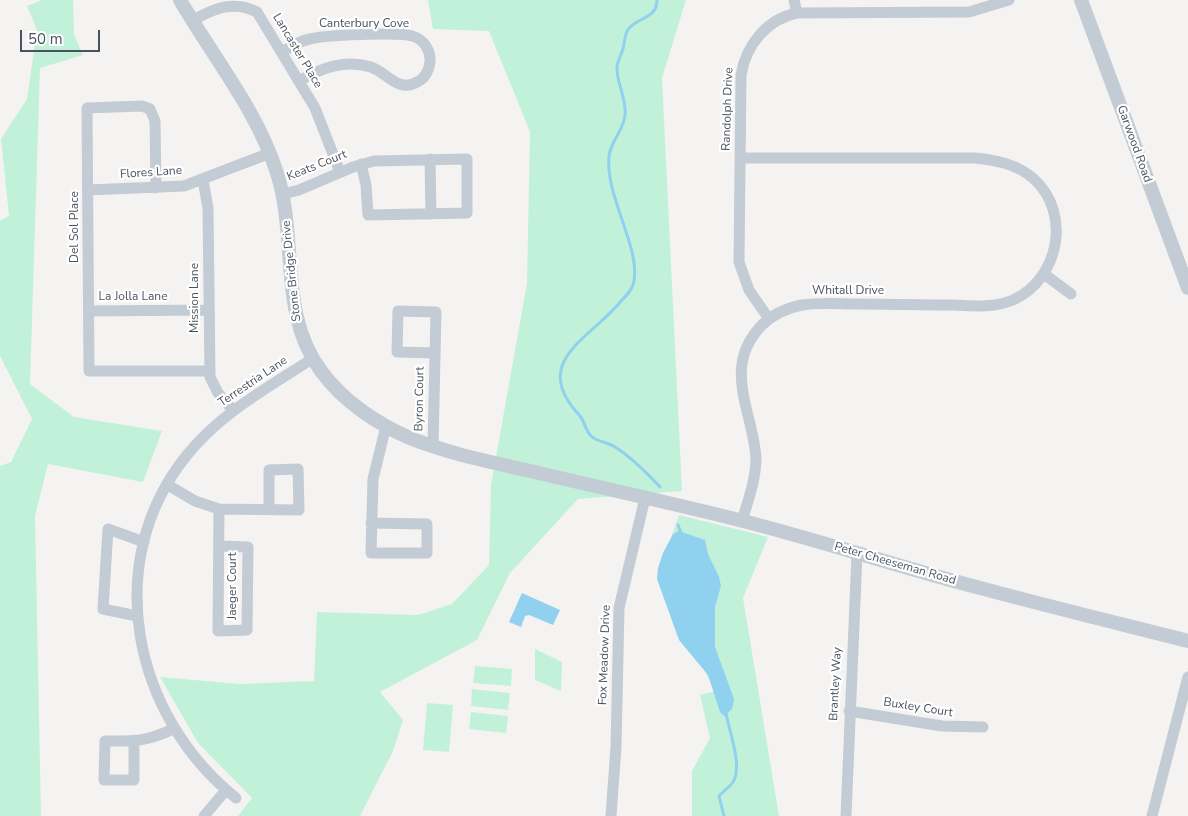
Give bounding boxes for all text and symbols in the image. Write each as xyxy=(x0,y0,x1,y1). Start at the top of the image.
street label: Lancaster Place xyxy=(269,11,325,91)
street label: Canterbury Cove xyxy=(319,17,409,31)
scale bar xyxy=(22,20,102,52)
text: 50 m xyxy=(28,29,63,49)
street label: Randolph Drive xyxy=(719,67,737,151)
street label: Garwood Road xyxy=(1113,103,1155,185)
street label: Keats Court xyxy=(285,148,349,184)
street label: Flores Lane xyxy=(119,164,183,182)
street label: Del Sol Place xyxy=(68,191,82,263)
street label: Stone Bridge Drive xyxy=(280,220,304,322)
street label: Mission Lane xyxy=(188,263,202,333)
street label: Whitall Drive xyxy=(812,284,884,298)
street label: La Jolla Lane xyxy=(98,290,168,304)
street label: Terrestria Lane xyxy=(216,354,290,410)
street label: Byron Court xyxy=(412,366,428,432)
street label: Peter Cheeseman Road xyxy=(833,540,957,588)
street label: Jaeger Court xyxy=(226,552,240,620)
street label: Fox Meadow Drive xyxy=(596,605,614,705)
street label: Brantley Way xyxy=(827,647,845,721)
street label: Buxley Court xyxy=(882,695,954,721)

